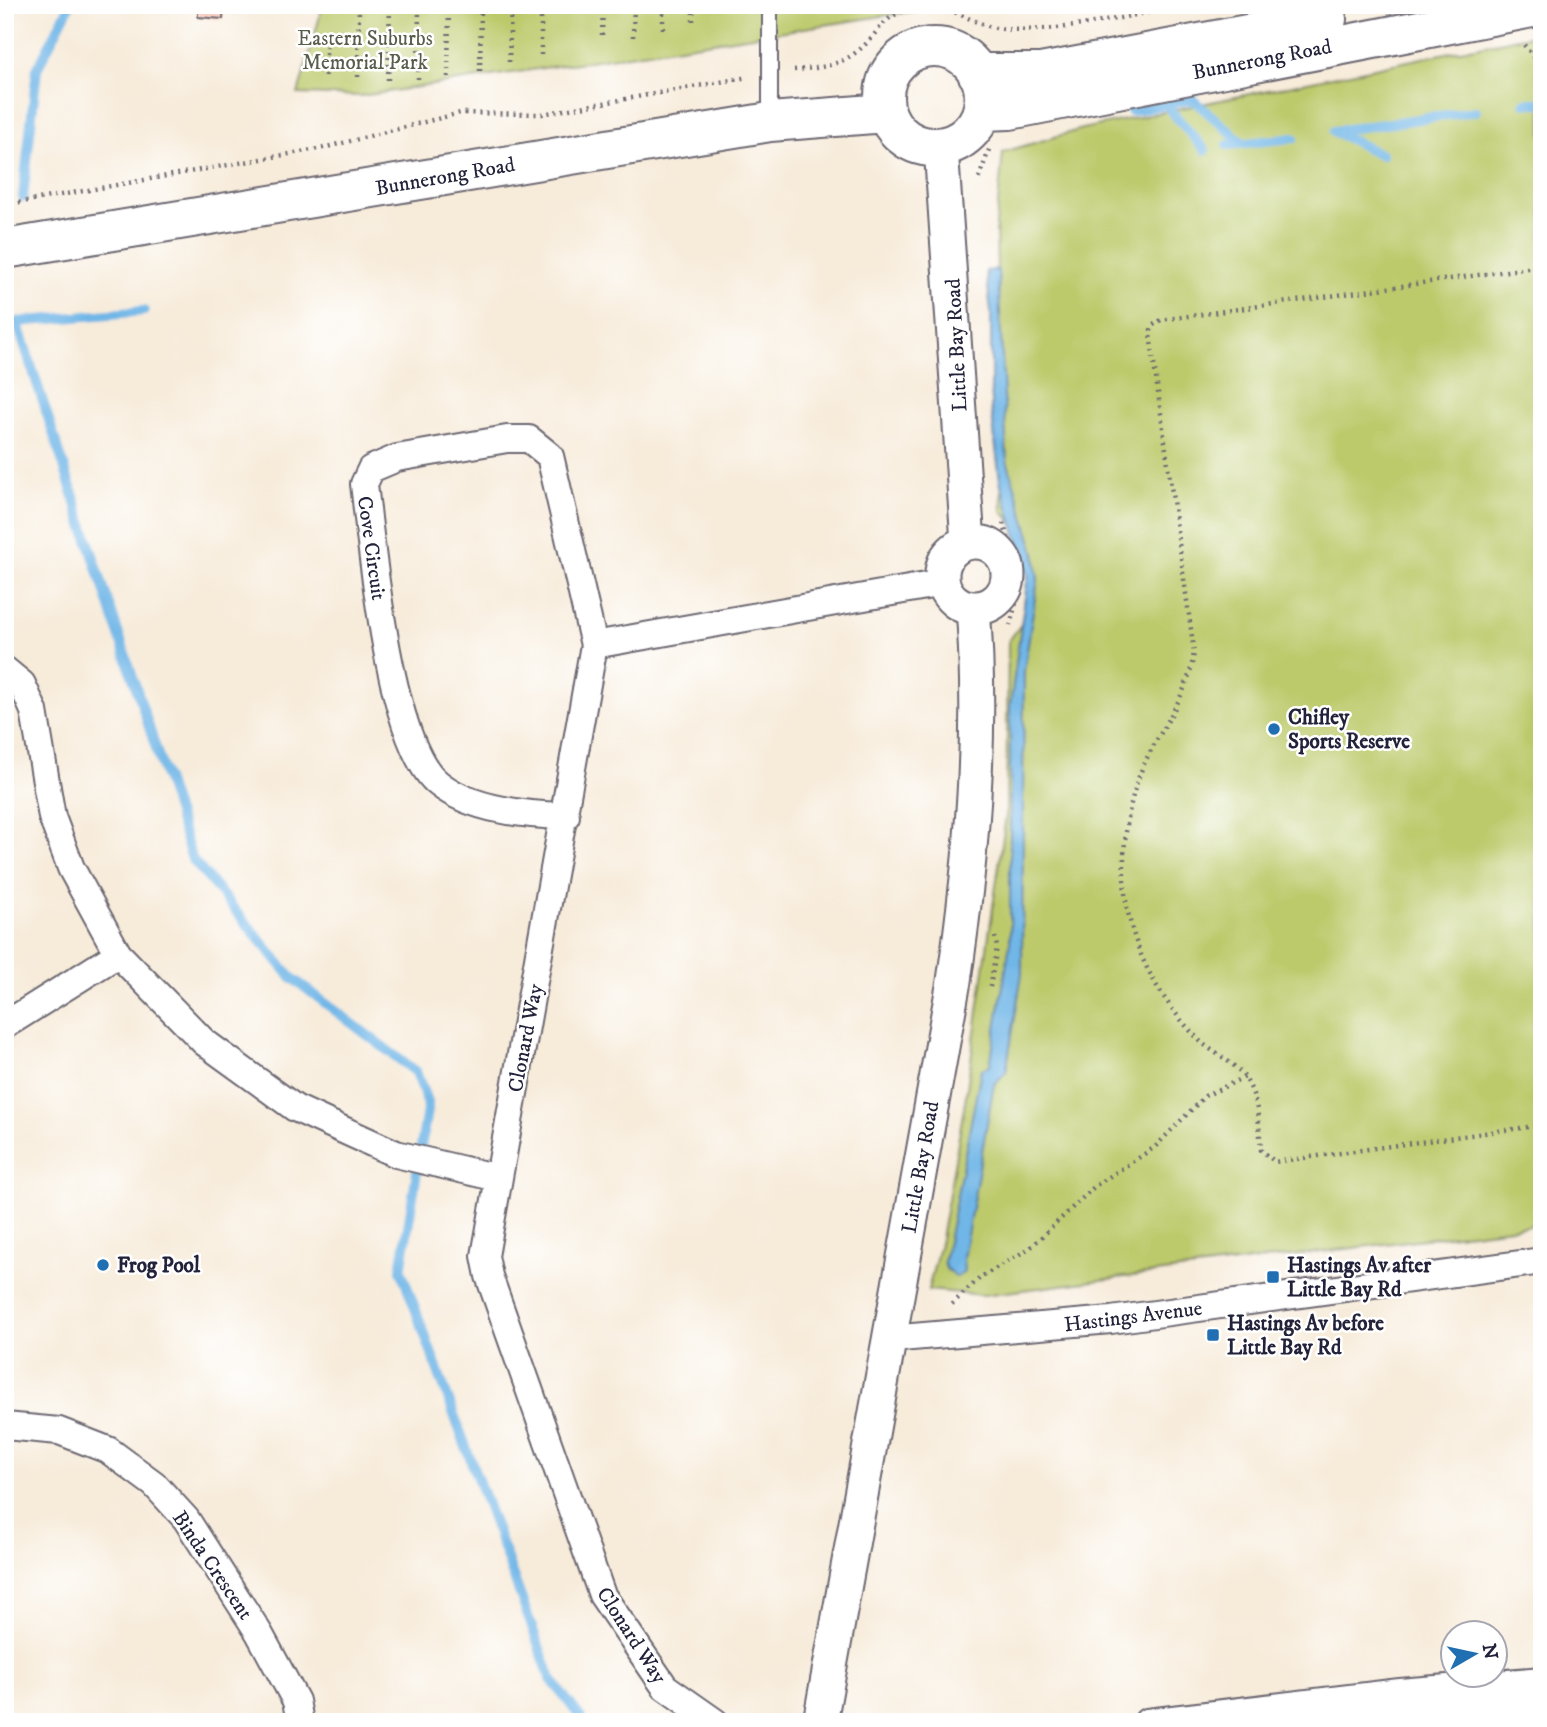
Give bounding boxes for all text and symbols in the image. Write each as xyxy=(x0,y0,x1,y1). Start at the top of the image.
park label: Eastern Suburbs Memorial Park xyxy=(297,26,433,76)
street label: Bunnerong Road xyxy=(1190,34,1334,86)
street label: Bunnerong Road xyxy=(373,152,517,202)
street label: Little Bay Road xyxy=(940,277,973,412)
street label: Cove Circuit xyxy=(351,494,391,602)
place label: Chifley Sports Reserve xyxy=(1288,705,1410,755)
marker: Chifley Sports Reserve xyxy=(1266,721,1282,737)
street label: Clonard Way xyxy=(503,981,549,1095)
street label: Little Bay Road xyxy=(897,1099,945,1235)
place label: Frog Pool xyxy=(117,1253,201,1279)
place label: Hastings Av after Little Bay Rd xyxy=(1287,1253,1432,1303)
marker: Frog Pool xyxy=(95,1257,111,1273)
marker: Hastings Av after Little Bay Rd xyxy=(1265,1269,1281,1285)
street label: Hastings Avenue xyxy=(1063,1296,1204,1338)
place label: Hastings Av before Little Bay Rd xyxy=(1227,1311,1384,1361)
marker: Hastings Av before Little Bay Rd xyxy=(1205,1327,1221,1343)
street label: Binda Crescent xyxy=(166,1506,258,1625)
street label: Clonard Way xyxy=(590,1582,673,1690)
north arrow xyxy=(1438,1618,1508,1688)
text: N xyxy=(1477,1642,1502,1661)

